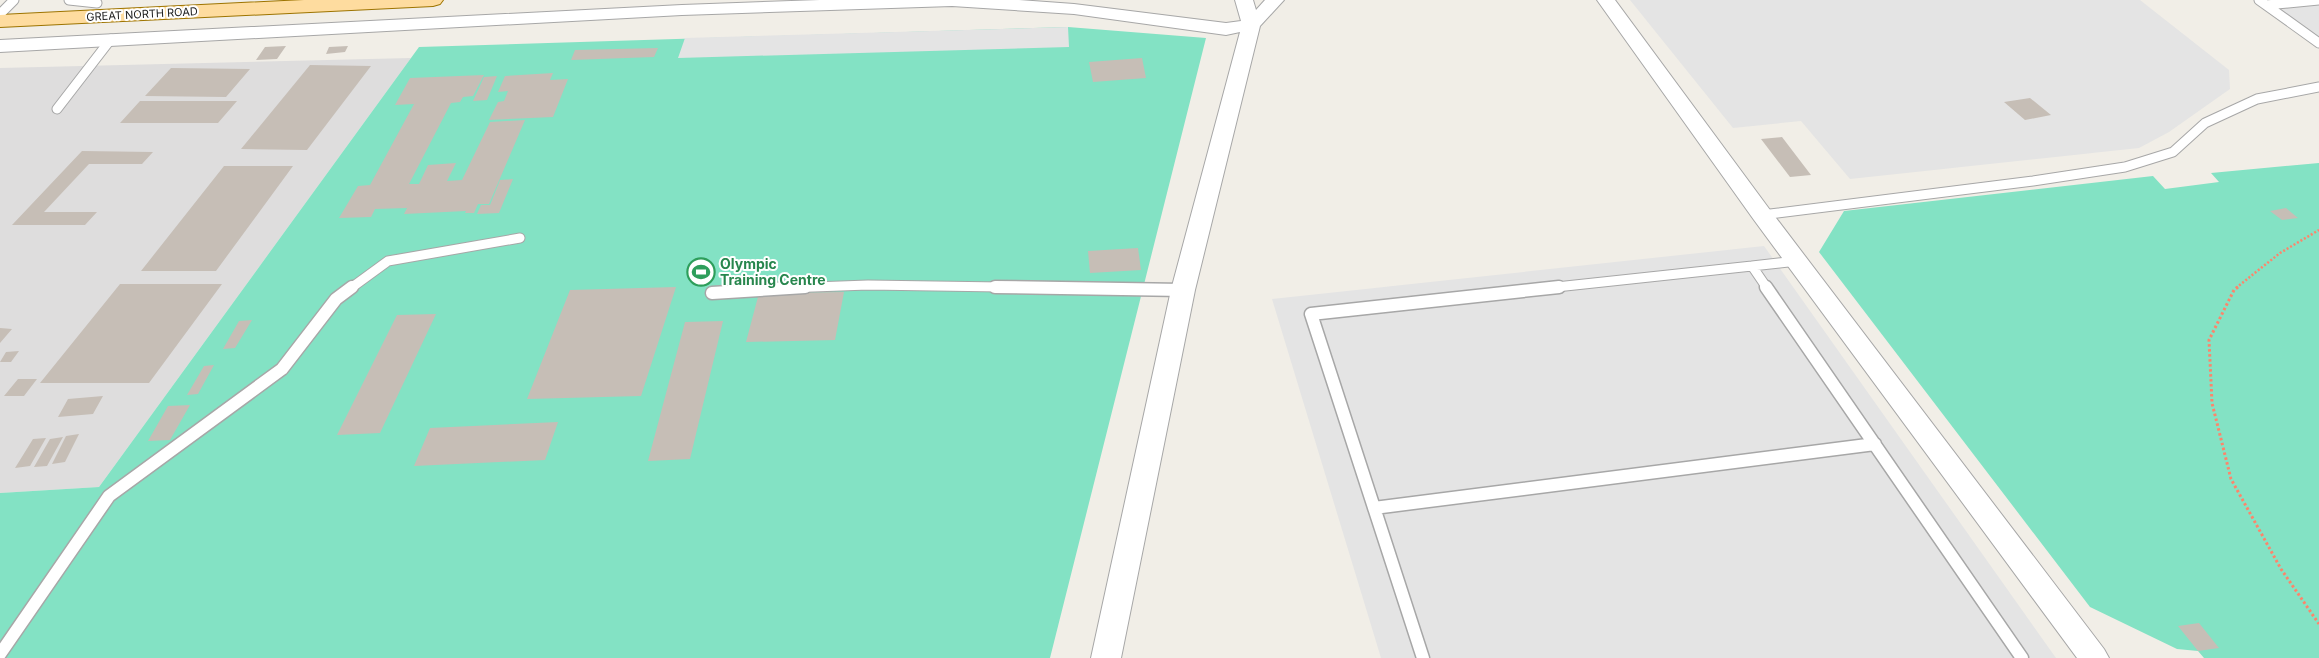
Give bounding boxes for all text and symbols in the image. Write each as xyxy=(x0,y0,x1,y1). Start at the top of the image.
street label: GREAT NORTH ROAD xyxy=(86,4,198,24)
place label: Olympic Training Centre xyxy=(720,255,826,288)
sports icon: Olympic Training Centre xyxy=(686,257,716,287)

